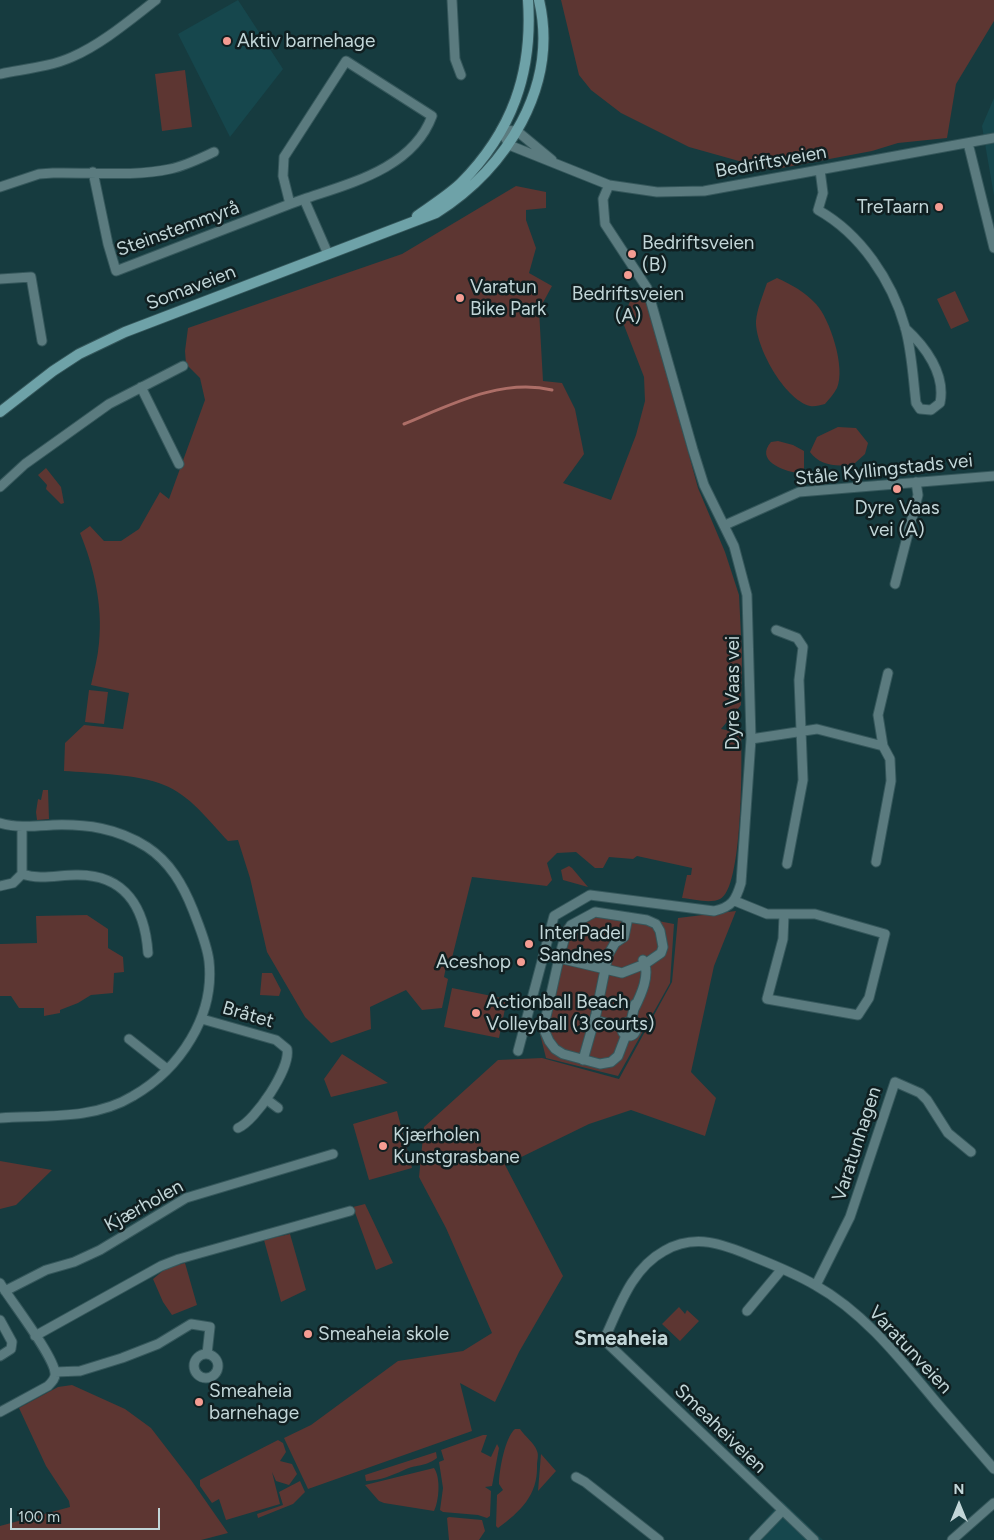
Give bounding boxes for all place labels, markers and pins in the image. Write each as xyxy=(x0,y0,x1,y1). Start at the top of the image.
place label: Aktiv barnehage xyxy=(237,30,375,52)
marker: Aktiv barnehage xyxy=(221,35,233,47)
place label: TreTaarn xyxy=(857,196,929,218)
marker: TreTaarn xyxy=(933,201,945,213)
place label: Bedriftsveien (B) xyxy=(642,232,754,276)
marker: Bedriftsveien (B) xyxy=(626,248,638,260)
marker: Bedriftsveien (A) xyxy=(622,269,634,281)
place label: Varatun Bike Park xyxy=(470,276,546,320)
place label: Bedriftsveien (A) xyxy=(572,283,684,327)
marker: Varatun Bike Park xyxy=(454,292,466,304)
marker: Dyre Vaas vei (A) xyxy=(891,483,903,495)
place label: Dyre Vaas vei (A) xyxy=(854,497,940,541)
place label: InterPadel Sandnes xyxy=(539,922,625,966)
marker: InterPadel Sandnes xyxy=(523,938,535,950)
place label: Aceshop xyxy=(436,951,511,973)
marker: Aceshop xyxy=(515,956,527,968)
place label: Actionball Beach Volleyball (3 courts) xyxy=(486,991,655,1035)
marker: Actionball Beach Volleyball (3 courts) xyxy=(470,1007,482,1019)
place label: Kjærholen Kunstgrasbane xyxy=(393,1124,520,1168)
marker: Kjærholen Kunstgrasbane xyxy=(377,1140,389,1152)
place label: Smeaheia skole xyxy=(318,1323,449,1345)
marker: Smeaheia skole xyxy=(302,1328,314,1340)
place label: Smeaheia barnehage xyxy=(209,1380,299,1424)
marker: Smeaheia barnehage xyxy=(193,1396,205,1408)

